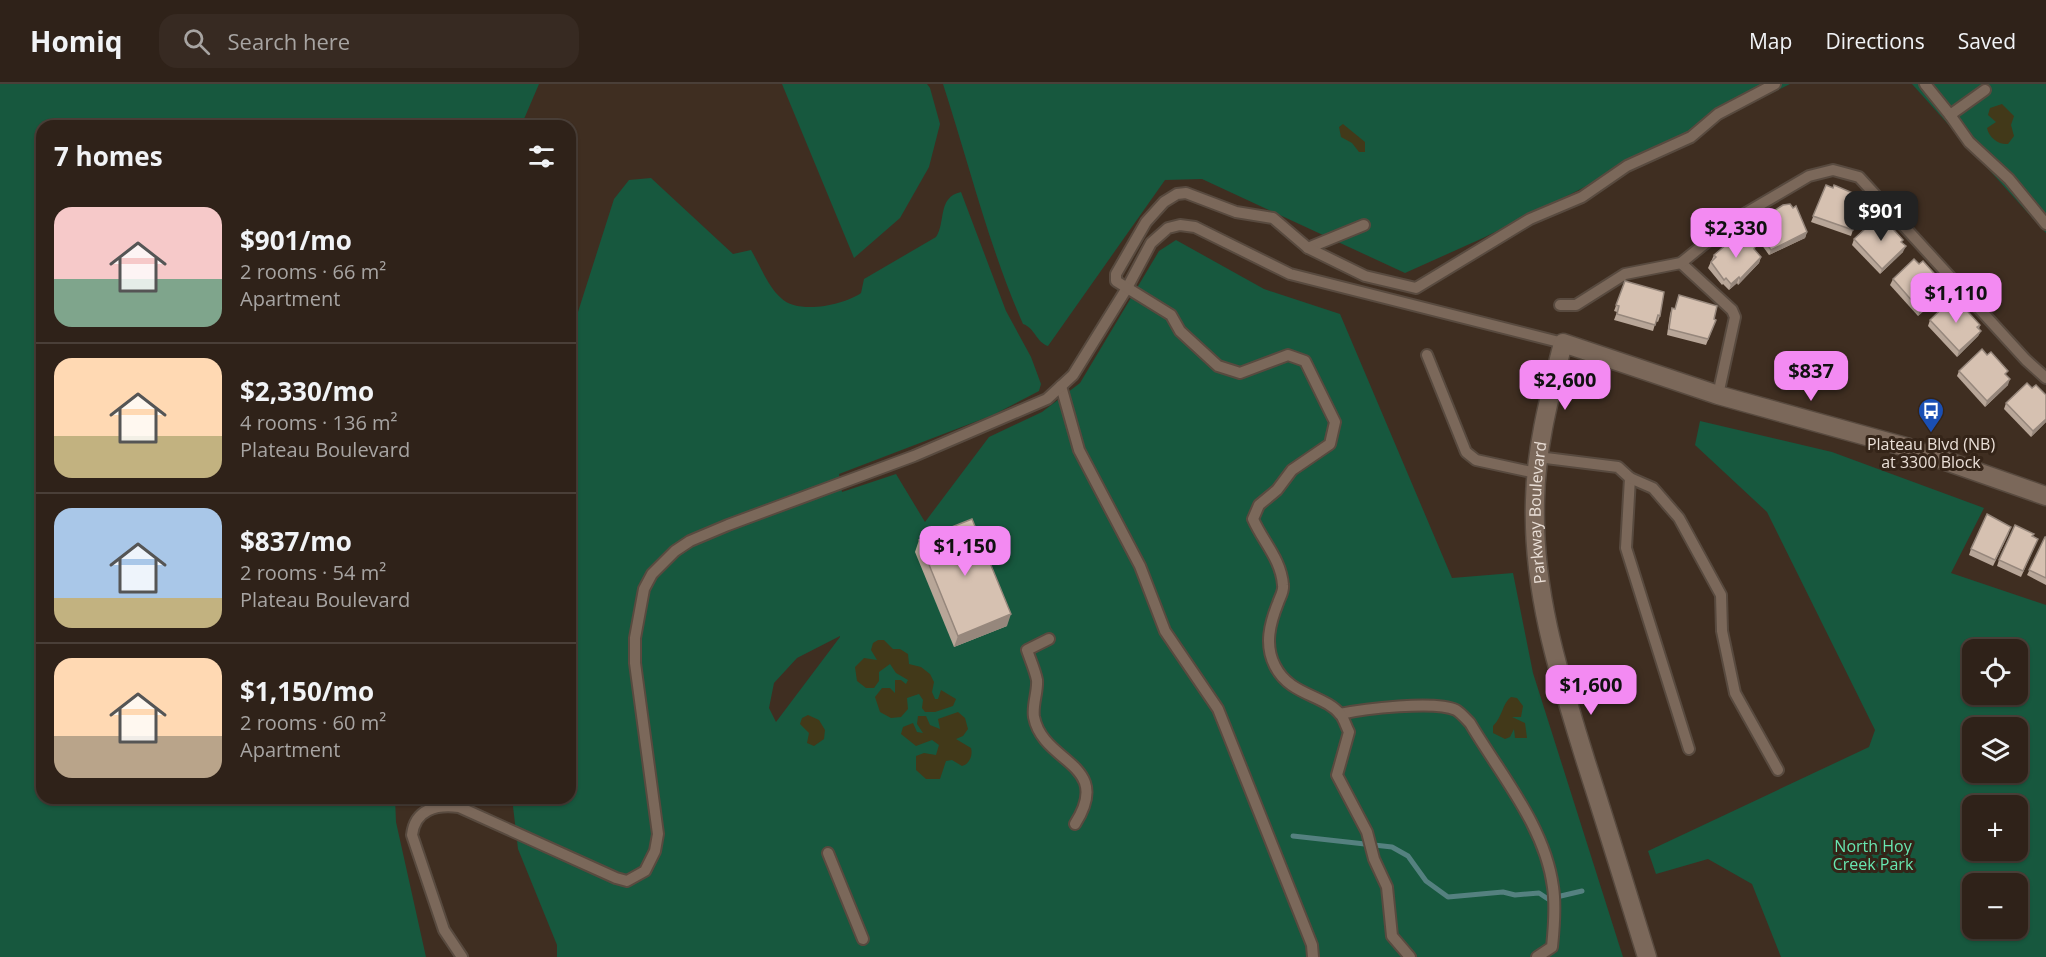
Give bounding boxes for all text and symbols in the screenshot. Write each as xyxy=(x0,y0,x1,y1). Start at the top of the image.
search box xyxy=(159,14,579,68)
text: Homiq xyxy=(30,22,123,60)
icon: search xyxy=(180,25,213,58)
text: Search here xyxy=(228,26,350,56)
text: Map xyxy=(1749,27,1792,55)
text: Directions xyxy=(1825,27,1925,55)
text: Saved xyxy=(1958,27,2016,55)
text: 7 homes xyxy=(54,138,163,174)
icon: filters xyxy=(525,140,558,173)
pin: $901 xyxy=(1845,191,1917,242)
text: $901 xyxy=(1858,197,1904,224)
pin: $2,330 xyxy=(1687,208,1785,259)
text: $2,330 xyxy=(1705,214,1767,241)
text: $901/mo xyxy=(240,222,352,258)
icon: home xyxy=(102,231,174,303)
text: 2 rooms · 66 m² xyxy=(240,258,386,285)
pin: $1,110 xyxy=(1907,273,2005,324)
text: $1,110 xyxy=(1925,279,1987,306)
text: Apartment xyxy=(240,285,340,312)
pin: $837 xyxy=(1775,351,1847,402)
text: $837 xyxy=(1788,357,1834,384)
pin: $2,600 xyxy=(1516,360,1614,411)
text: $2,600 xyxy=(1534,366,1596,393)
text: $2,330/mo xyxy=(240,373,374,409)
icon: home xyxy=(102,382,174,454)
bus stop icon: Plateau Blvd (NB) at 3300 Block xyxy=(1916,396,1946,434)
text: 4 rooms · 136 m² xyxy=(240,409,398,436)
place label: Plateau Blvd (NB) at 3300 Block xyxy=(1867,433,1995,473)
text: Plateau Boulevard xyxy=(240,436,410,463)
street label: Parkway Boulevard xyxy=(1524,440,1552,585)
text: $837/mo xyxy=(240,523,352,559)
pin: $1,150 xyxy=(916,526,1014,577)
icon: home xyxy=(102,532,174,604)
text: $1,150 xyxy=(934,532,996,559)
text: 2 rooms · 54 m² xyxy=(240,559,386,586)
text: Plateau Boulevard xyxy=(240,586,410,613)
map controls xyxy=(1962,639,2028,939)
button: locate xyxy=(1962,639,2028,705)
pin: $1,600 xyxy=(1542,665,1640,716)
text: $1,600 xyxy=(1560,671,1622,698)
text: $1,150/mo xyxy=(240,673,374,709)
icon: home xyxy=(102,682,174,754)
text: 2 rooms · 60 m² xyxy=(240,709,386,736)
button: layers xyxy=(1962,717,2028,783)
text: Apartment xyxy=(240,736,340,763)
button: + xyxy=(1962,795,2028,861)
park label: North Hoy Creek Park xyxy=(1833,835,1914,875)
button: − xyxy=(1962,873,2028,939)

